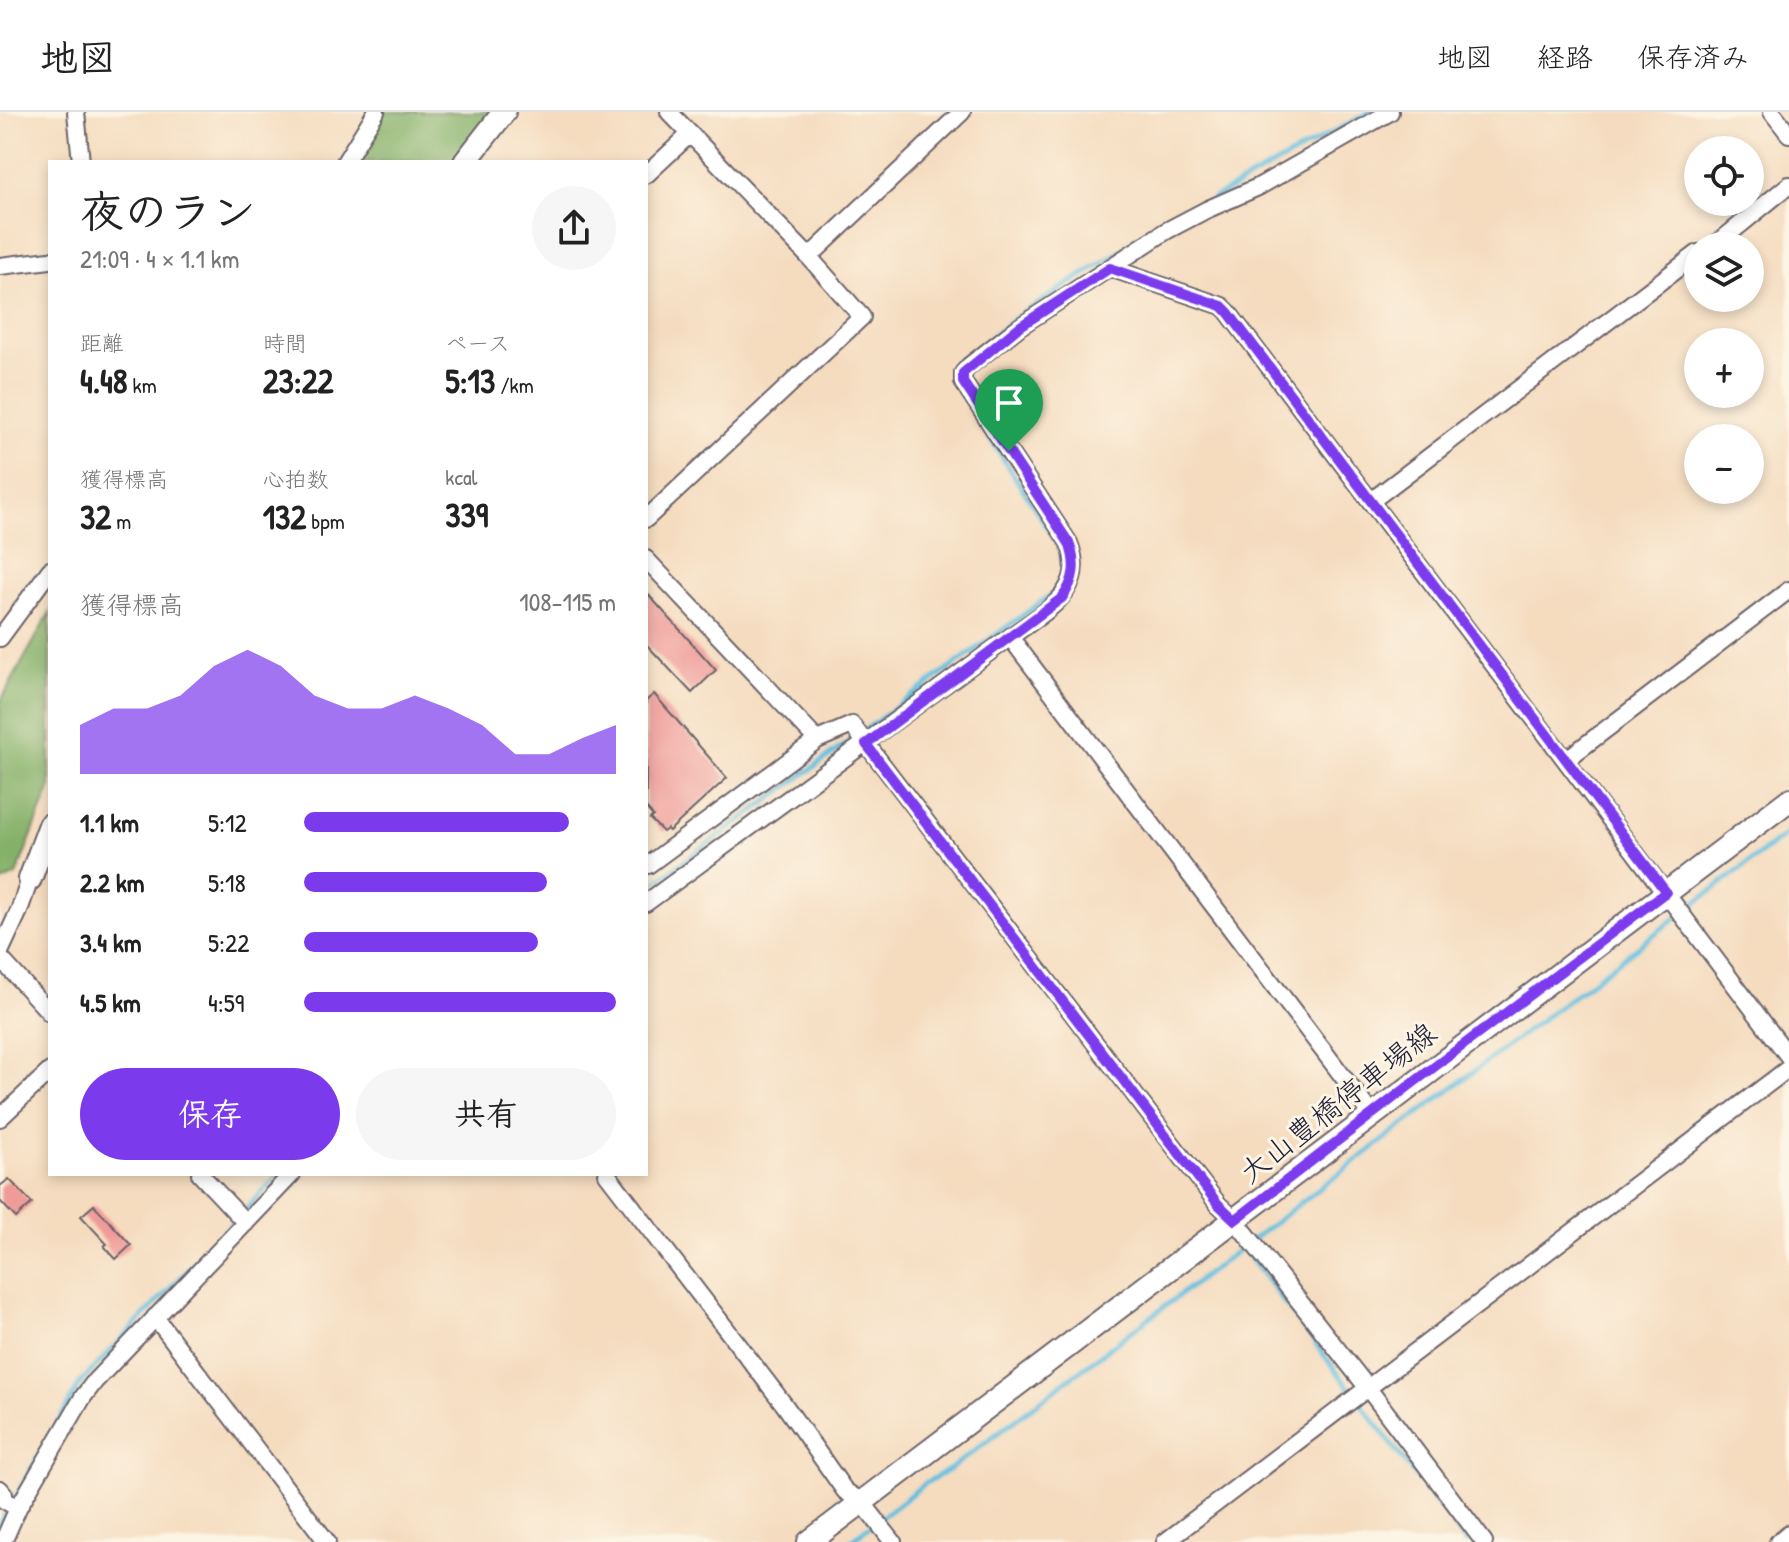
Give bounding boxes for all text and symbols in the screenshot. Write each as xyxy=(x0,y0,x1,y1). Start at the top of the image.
text: 地図 xyxy=(40,31,116,83)
text: 地図 xyxy=(1437,38,1493,76)
text: 経路 xyxy=(1537,38,1593,76)
text: 保存済み xyxy=(1637,38,1749,76)
map controls xyxy=(1684,136,1764,504)
button: locate xyxy=(1684,136,1764,216)
text: 夜のラン xyxy=(80,181,256,241)
button: share xyxy=(532,186,616,270)
button: layers xyxy=(1684,232,1764,312)
text: 21:09 · 4 × 1.1 km xyxy=(80,241,239,276)
text: 距離 xyxy=(80,328,124,358)
text: 時間 xyxy=(263,328,307,358)
text: ペース xyxy=(445,328,510,358)
button: + xyxy=(1684,328,1764,408)
text: 4.48 xyxy=(80,358,128,404)
text: 23:22 xyxy=(263,358,334,404)
text: 5:13 xyxy=(445,358,495,404)
pin xyxy=(975,369,1043,451)
text: km xyxy=(128,370,157,400)
text: /km xyxy=(495,370,534,400)
icon: arrive xyxy=(987,381,1031,425)
button: − xyxy=(1684,424,1764,504)
text: kcal xyxy=(445,462,477,492)
text: 獲得標高 xyxy=(80,464,168,494)
text: 心拍数 xyxy=(263,464,329,494)
text: 339 xyxy=(445,492,488,538)
text: 32 xyxy=(80,494,111,540)
text: 132 xyxy=(263,494,306,540)
text: m xyxy=(111,506,131,536)
text: bpm xyxy=(306,506,345,536)
text: 108–115 m xyxy=(519,584,616,619)
text: 獲得標高 xyxy=(80,587,184,622)
text: 1.1 km xyxy=(80,805,139,840)
text: 5:12 xyxy=(208,805,247,840)
text: 2.2 km xyxy=(80,865,144,900)
text: 5:18 xyxy=(208,865,246,900)
text: 3.4 km xyxy=(80,925,141,960)
text: 5:22 xyxy=(208,925,249,960)
text: 4.5 km xyxy=(80,985,141,1020)
text: 4:59 xyxy=(208,985,244,1020)
street label: 大山豊橋停車場線 xyxy=(1231,1013,1444,1192)
button: 保存 xyxy=(80,1068,340,1160)
button: 共有 xyxy=(356,1068,616,1160)

